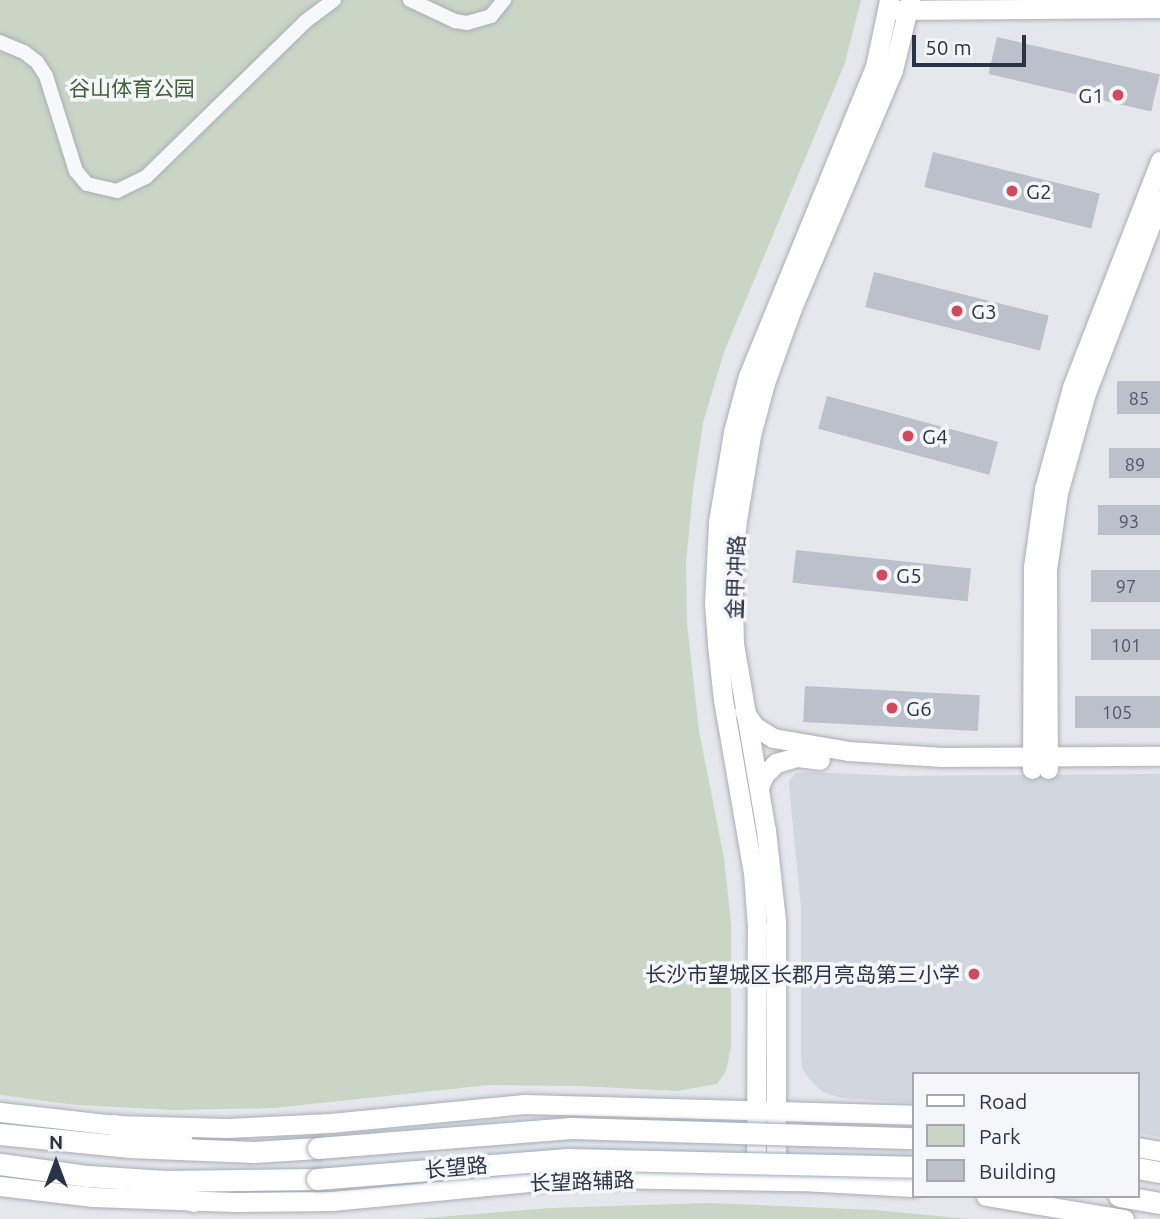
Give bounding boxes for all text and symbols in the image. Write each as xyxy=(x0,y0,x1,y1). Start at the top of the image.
scale bar xyxy=(915,21,1029,65)
text: 50 m xyxy=(925,35,972,59)
park label: 谷山体育公园 xyxy=(69,75,195,101)
place label: G1 xyxy=(1078,82,1104,108)
marker: G1 xyxy=(1110,87,1126,103)
place label: G2 xyxy=(1026,178,1052,204)
marker: G2 xyxy=(1004,183,1020,199)
place label: G3 xyxy=(971,298,997,324)
marker: G3 xyxy=(949,303,965,319)
house number: 85 xyxy=(1129,387,1149,409)
place label: G4 xyxy=(922,423,948,449)
marker: G4 xyxy=(900,428,916,444)
house number: 89 xyxy=(1125,453,1145,475)
house number: 93 xyxy=(1119,510,1139,532)
street label: 金甲冲路 xyxy=(721,535,749,619)
place label: G5 xyxy=(896,562,922,588)
marker: G5 xyxy=(874,567,890,583)
house number: 97 xyxy=(1116,575,1136,597)
house number: 101 xyxy=(1111,634,1141,656)
place label: G6 xyxy=(906,695,932,721)
marker: G6 xyxy=(884,700,900,716)
house number: 105 xyxy=(1102,701,1132,723)
place label: 长沙市望城区长郡月亮岛第三小学 xyxy=(645,961,960,987)
marker: 长沙市望城区长郡月亮岛第三小学 xyxy=(966,966,982,982)
legend xyxy=(912,1072,1139,1198)
text: Road xyxy=(979,1089,1027,1113)
text: Park xyxy=(979,1124,1021,1148)
north arrow xyxy=(21,1128,91,1198)
text: N xyxy=(49,1131,63,1153)
street label: 长望路 xyxy=(424,1152,488,1182)
text: Building xyxy=(979,1159,1056,1183)
street label: 长望路辅路 xyxy=(529,1167,635,1195)

